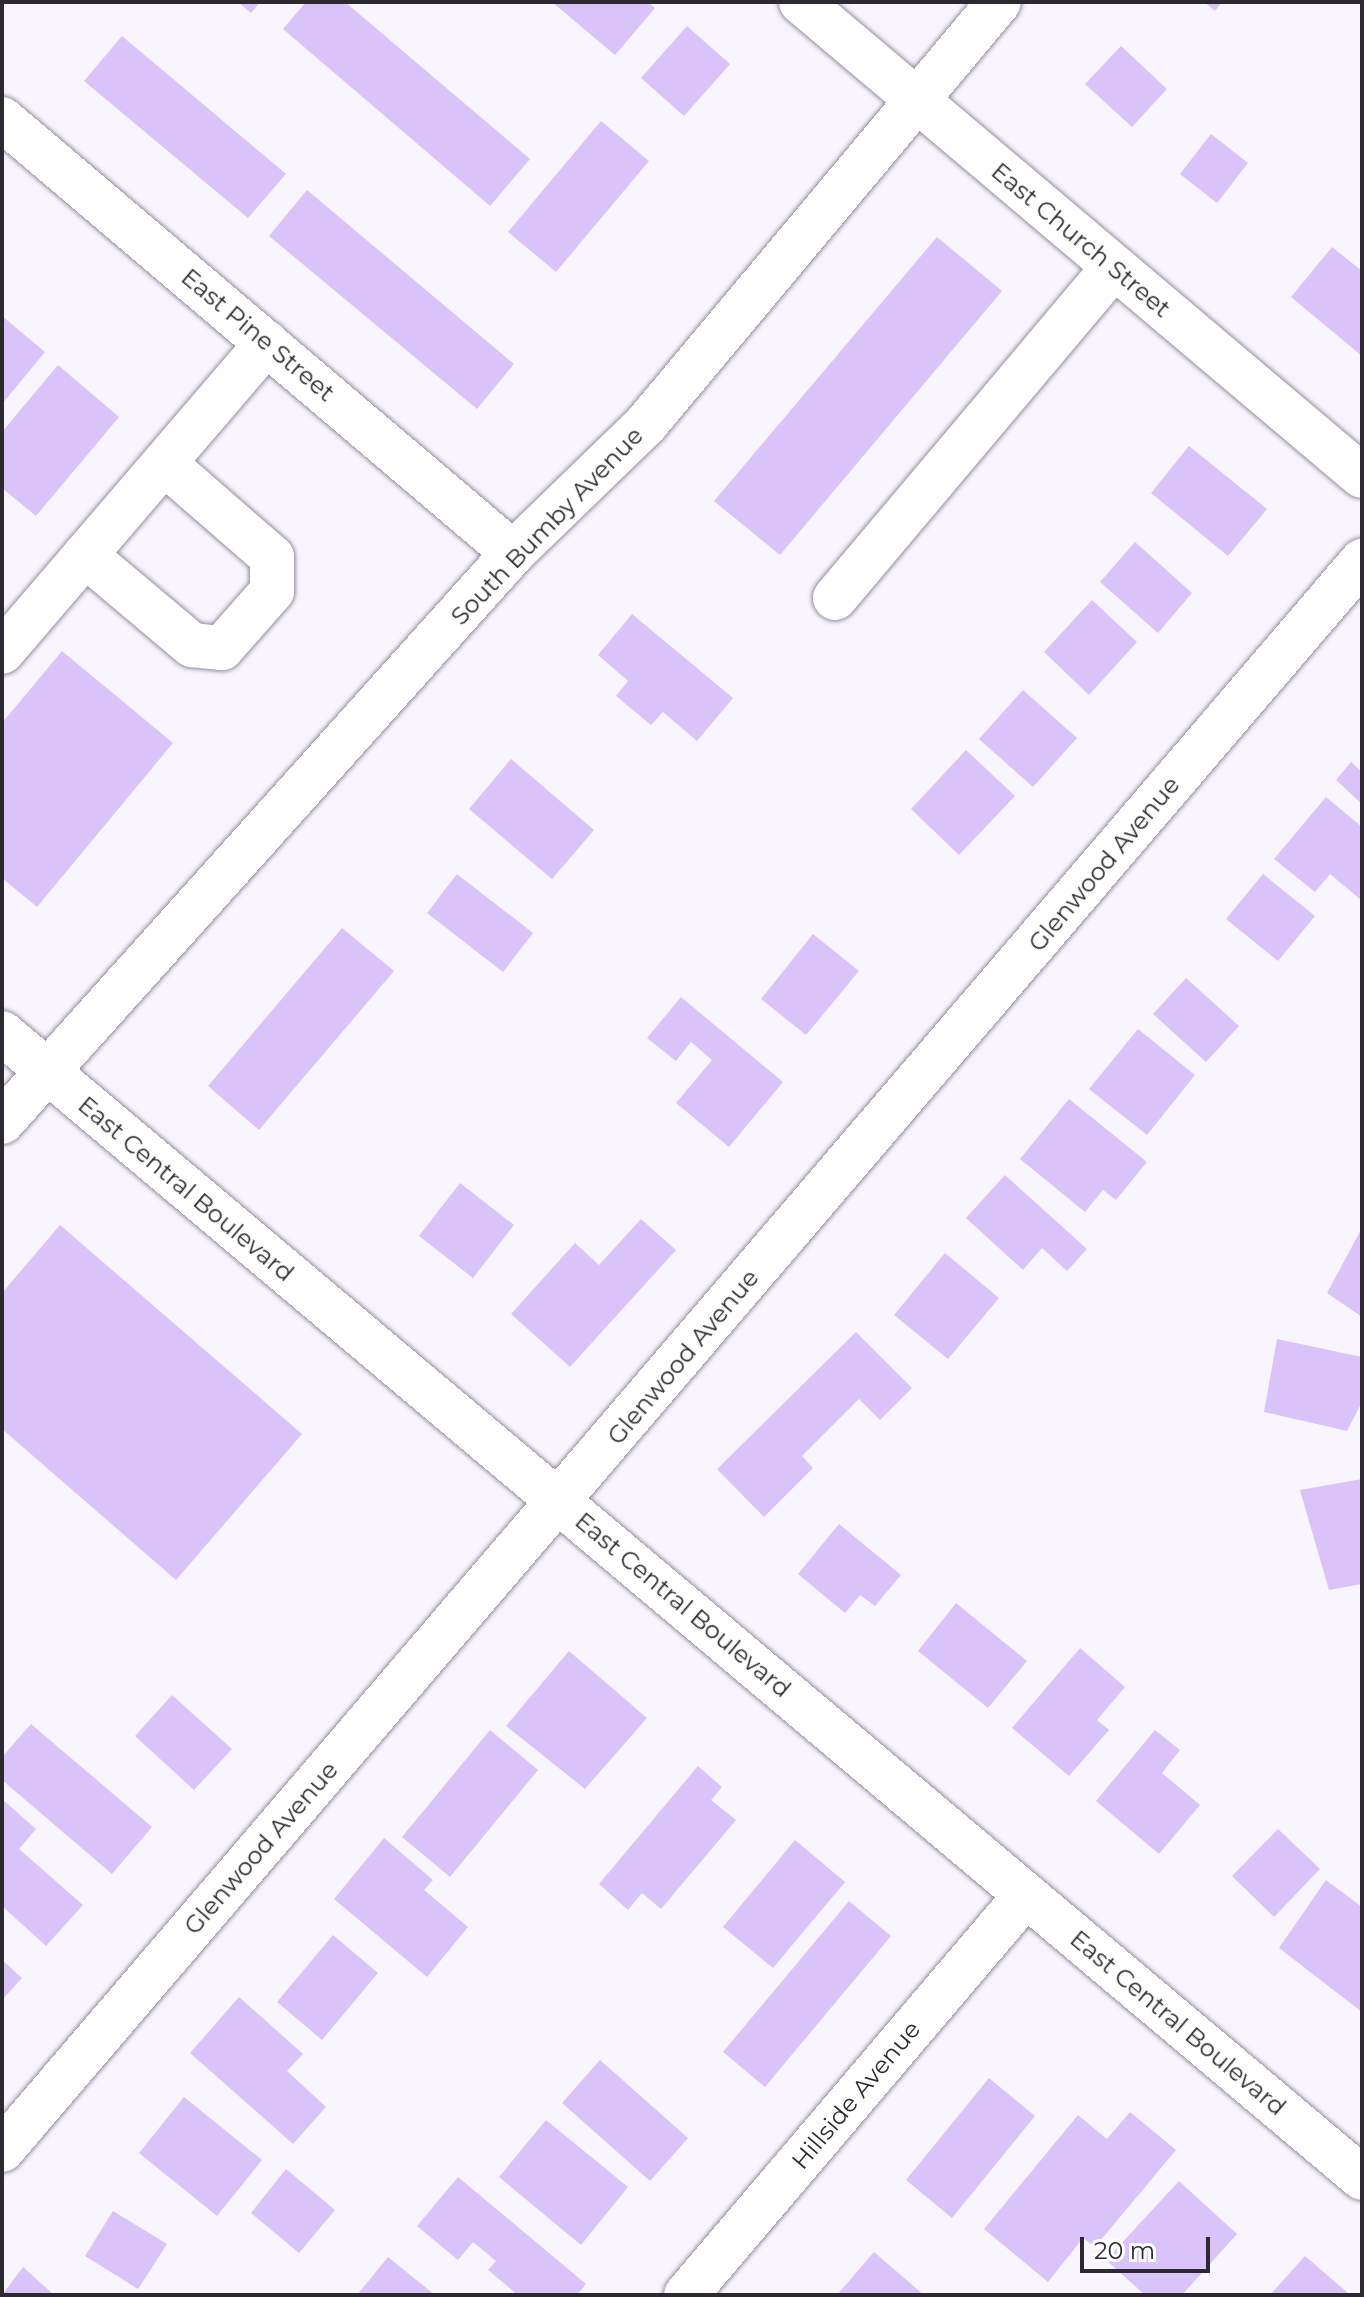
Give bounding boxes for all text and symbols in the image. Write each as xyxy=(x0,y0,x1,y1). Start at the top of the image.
street label: East Church Street xyxy=(986,157,1176,323)
street label: East Pine Street xyxy=(176,263,340,407)
street label: South Bumby Avenue xyxy=(445,421,649,631)
street label: Glenwood Avenue xyxy=(1022,771,1186,957)
street label: East Central Boulevard xyxy=(72,1090,300,1288)
street label: Glenwood Avenue xyxy=(601,1264,765,1450)
street label: East Central Boulevard xyxy=(569,1506,797,1704)
street label: Glenwood Avenue xyxy=(178,1756,344,1940)
street label: East Central Boulevard xyxy=(1064,1924,1292,2122)
street label: Hillside Avenue xyxy=(786,2015,926,2175)
scale bar xyxy=(1084,2221,1214,2271)
text: 20 m xyxy=(1094,2236,1155,2265)

